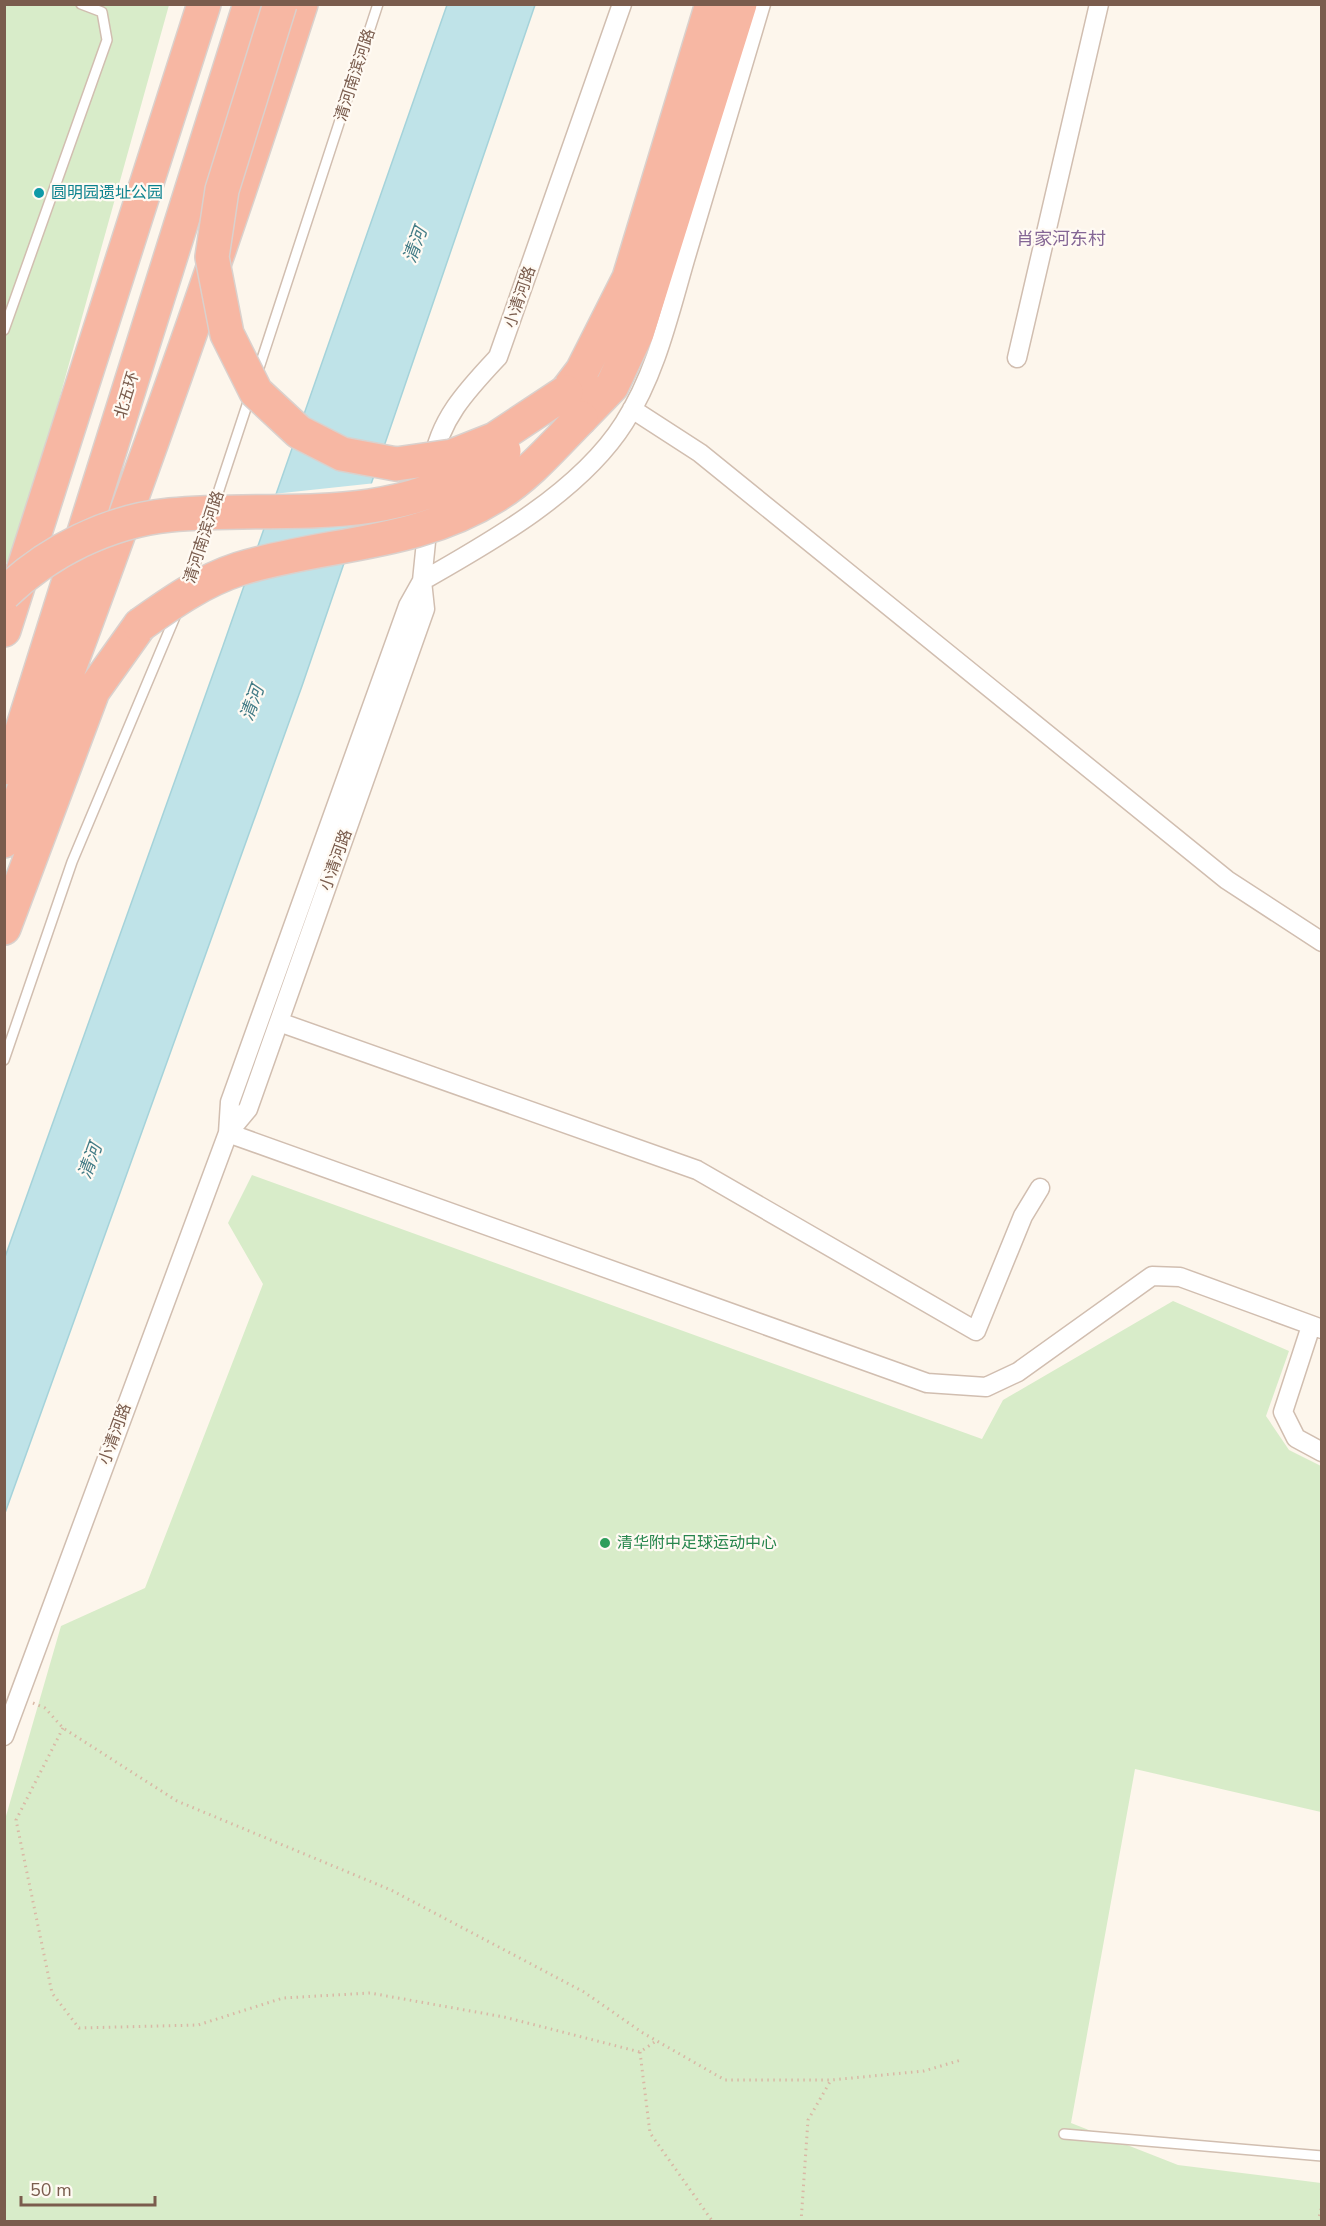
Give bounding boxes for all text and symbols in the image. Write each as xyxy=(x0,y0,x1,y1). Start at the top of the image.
street label: 清河南滨河路 xyxy=(330,26,380,124)
place label: 圆明园遗址公园 xyxy=(51,182,163,204)
marker: 圆明园遗址公园 xyxy=(32,186,46,200)
water label: 清河 xyxy=(398,221,433,266)
district label: 肖家河东村 xyxy=(1016,227,1106,251)
street label: 小清河路 xyxy=(499,263,541,331)
street label: 北五环 xyxy=(109,369,145,421)
street label: 清河南滨河路 xyxy=(179,488,229,586)
water label: 清河 xyxy=(235,679,270,724)
street label: 小清河路 xyxy=(315,826,357,894)
water label: 清河 xyxy=(73,1137,108,1182)
street label: 小清河路 xyxy=(94,1400,136,1468)
place label: 清华附中足球运动中心 xyxy=(617,1532,777,1554)
marker: 清华附中足球运动中心 xyxy=(598,1536,612,1550)
scale bar xyxy=(21,2169,154,2207)
text: 50 m xyxy=(30,2178,72,2202)

